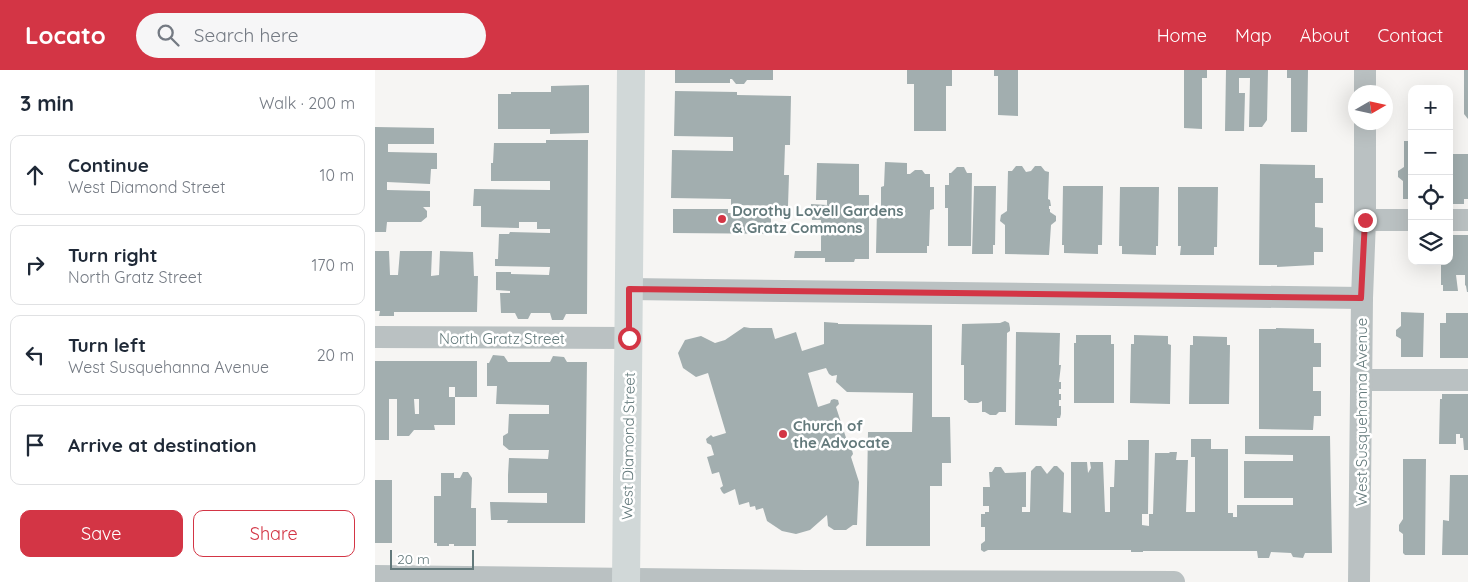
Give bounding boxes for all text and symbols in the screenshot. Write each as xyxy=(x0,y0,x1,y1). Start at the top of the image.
search box xyxy=(136,13,486,58)
text: Locato xyxy=(25,20,106,50)
icon: search xyxy=(154,21,182,49)
text: Search here xyxy=(194,23,299,47)
text: Home xyxy=(1157,24,1207,47)
text: Map xyxy=(1235,24,1272,47)
text: About xyxy=(1300,24,1350,47)
text: Contact xyxy=(1378,24,1443,47)
north arrow xyxy=(1348,85,1393,130)
map controls xyxy=(1408,85,1453,265)
button: + xyxy=(1408,85,1453,130)
text: 3 min xyxy=(20,90,74,116)
text: Walk · 200 m xyxy=(259,93,355,113)
button: − xyxy=(1408,130,1453,175)
text: Continue xyxy=(68,153,149,177)
icon: ahead xyxy=(21,161,49,189)
text: 10 m xyxy=(320,165,354,185)
button: locate xyxy=(1408,175,1453,220)
text: West Diamond Street xyxy=(68,177,225,197)
place label: Dorothy Lovell Gardens & Gratz Commons xyxy=(732,201,904,237)
route end xyxy=(1354,209,1377,232)
marker: Dorothy Lovell Gardens & Gratz Commons xyxy=(716,213,728,225)
button: layers xyxy=(1408,220,1453,265)
text: Turn right xyxy=(68,243,157,267)
icon: right xyxy=(21,251,49,279)
text: 170 m xyxy=(311,255,354,275)
text: North Gratz Street xyxy=(68,267,202,287)
street label: West Susquehanna Avenue xyxy=(1352,318,1371,506)
route start xyxy=(618,327,641,350)
street label: North Gratz Street xyxy=(439,329,565,348)
text: Turn left xyxy=(68,333,146,357)
icon: left xyxy=(21,341,49,369)
text: 20 m xyxy=(317,345,354,365)
text: West Susquehanna Avenue xyxy=(68,357,269,377)
street label: West Diamond Street xyxy=(617,372,639,520)
place label: Church of the Advocate xyxy=(793,416,890,452)
marker: Church of the Advocate xyxy=(777,428,789,440)
icon: arrive xyxy=(21,431,49,459)
text: Arrive at destination xyxy=(68,433,257,457)
button: Save xyxy=(20,510,183,557)
button: Share xyxy=(193,510,355,557)
scale bar xyxy=(390,547,474,570)
text: 20 m xyxy=(397,550,430,568)

